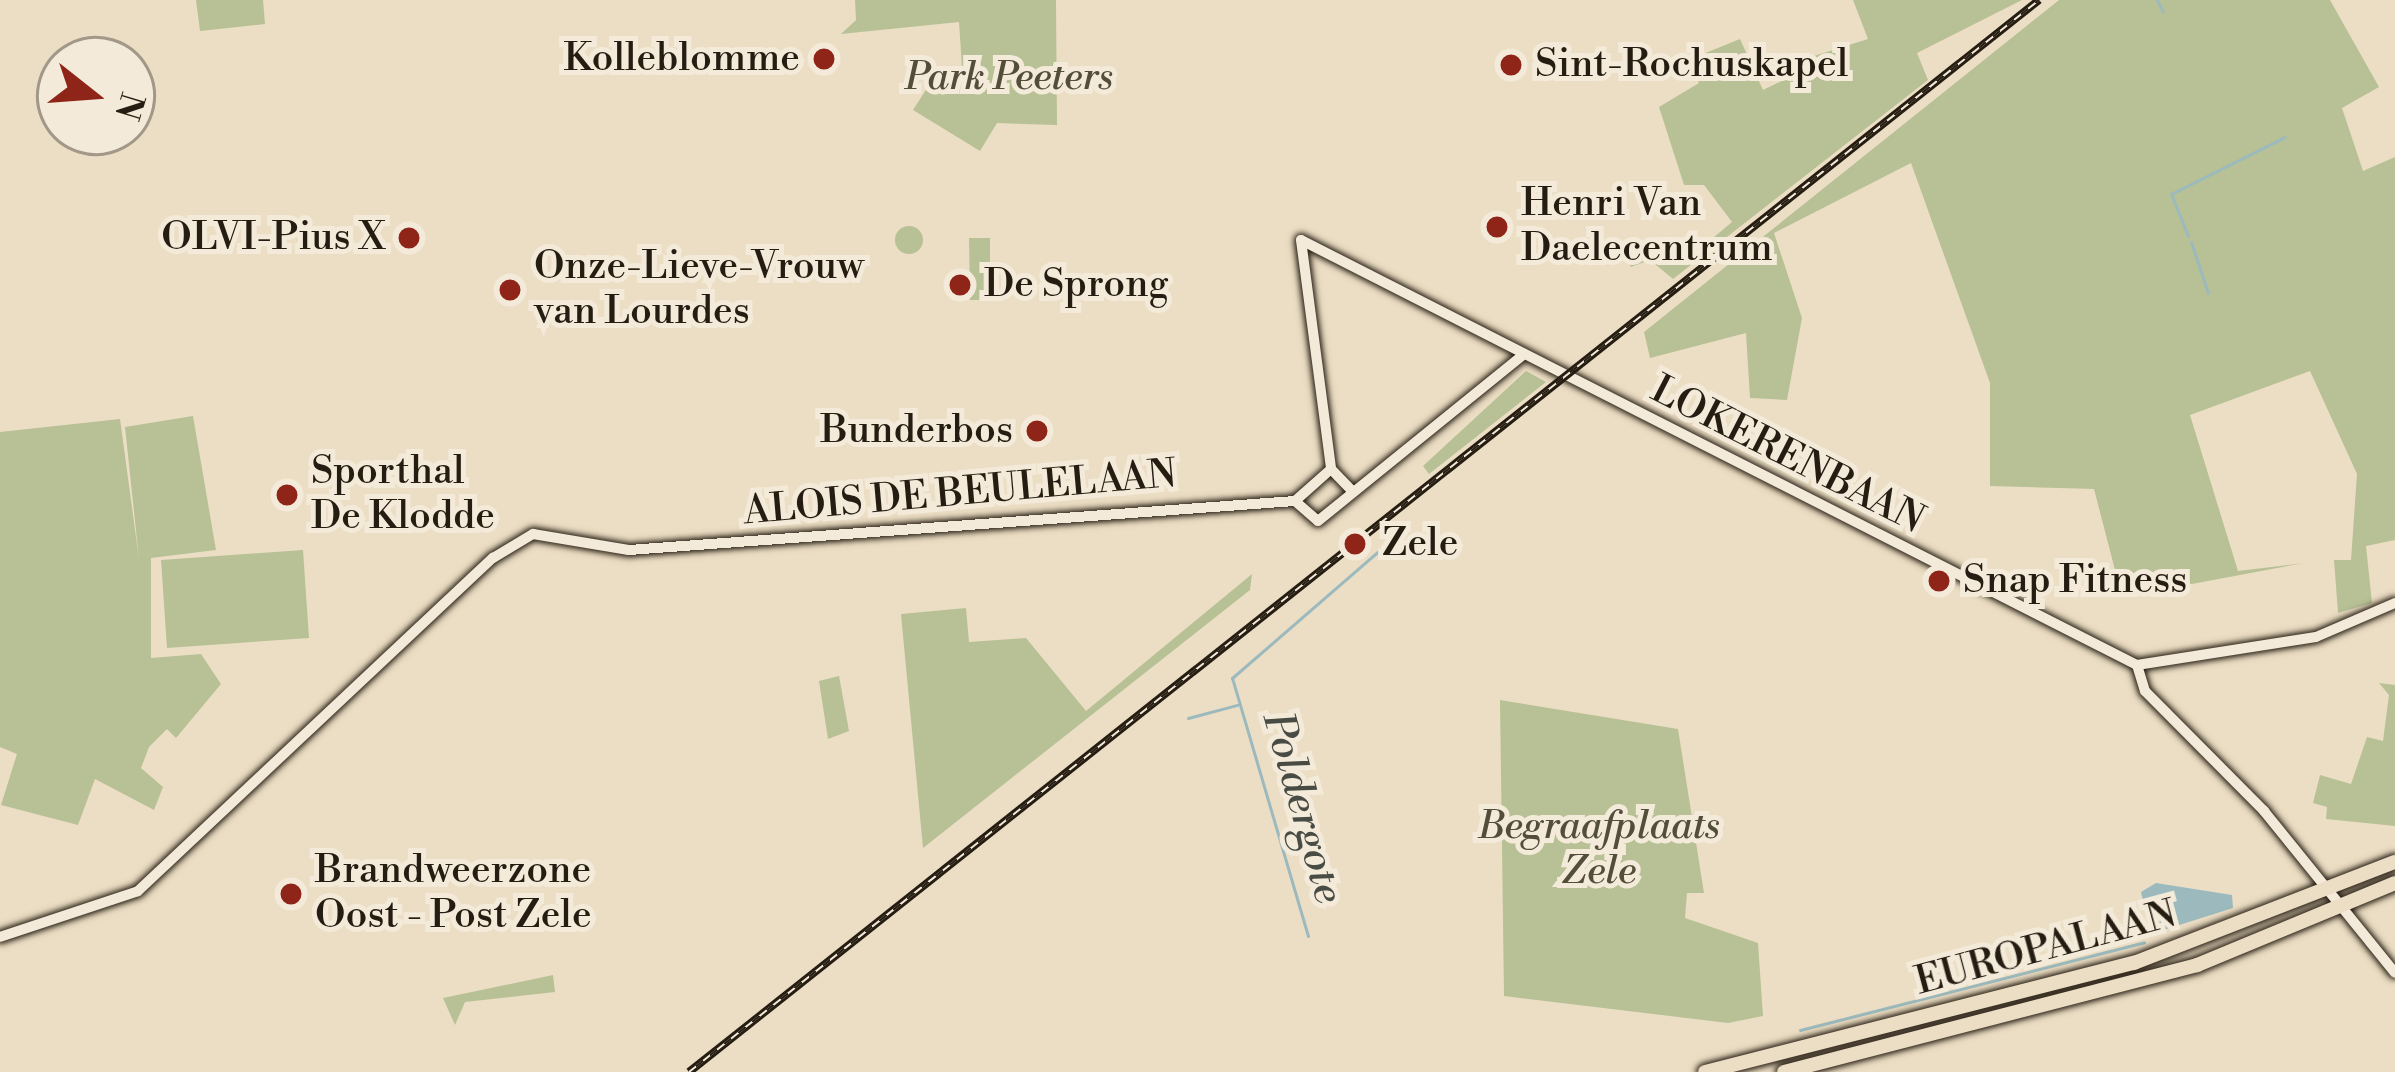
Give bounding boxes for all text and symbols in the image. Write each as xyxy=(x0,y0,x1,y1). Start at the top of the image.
north arrow xyxy=(36,36,156,156)
place label: Kolleblomme xyxy=(563,36,800,82)
place label: Sint-Rochuskapel xyxy=(1535,42,1848,88)
marker: Kolleblomme xyxy=(811,46,837,72)
marker: Sint-Rochuskapel xyxy=(1498,52,1524,78)
park label: Park Peeters xyxy=(905,55,1113,101)
text: N xyxy=(105,87,151,124)
place label: Henri Van Daelecentrum xyxy=(1521,182,1773,273)
marker: Henri Van Daelecentrum xyxy=(1484,214,1510,240)
place label: OLVI-Pius X xyxy=(161,215,385,261)
marker: OLVI-Pius X xyxy=(396,225,422,251)
place label: Onze-Lieve-Vrouw van Lourdes xyxy=(534,245,864,336)
place label: De Sprong xyxy=(984,262,1169,308)
marker: De Sprong xyxy=(947,272,973,298)
marker: Onze-Lieve-Vrouw van Lourdes xyxy=(497,277,523,303)
street label: LOKERENBAAN xyxy=(1643,367,1931,545)
place label: Bunderbos xyxy=(820,408,1013,454)
marker: Bunderbos xyxy=(1024,418,1050,444)
place label: Sporthal De Klodde xyxy=(311,450,495,541)
street label: ALOIS DE BEULELAAN xyxy=(741,452,1179,536)
marker: Sporthal De Klodde xyxy=(274,482,300,508)
place label: Zele xyxy=(1382,521,1458,567)
marker: Zele xyxy=(1339,528,1371,560)
place label: Snap Fitness xyxy=(1963,558,2187,604)
marker: Snap Fitness xyxy=(1926,568,1952,594)
water label: Poldergote xyxy=(1251,707,1353,909)
park label: Begraafplaats Zele xyxy=(1478,805,1720,896)
place label: Brandweerzone Oost - Post Zele xyxy=(315,849,592,940)
marker: Brandweerzone Oost - Post Zele xyxy=(278,881,304,907)
street label: EUROPALAAN xyxy=(1910,892,2182,1006)

